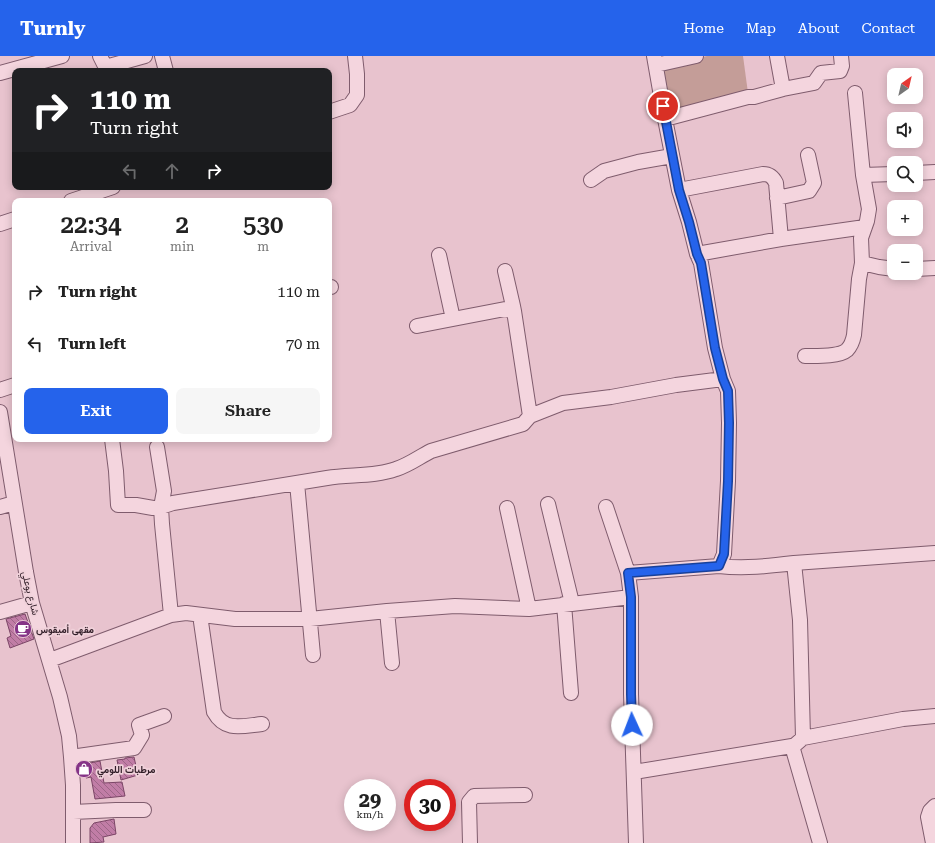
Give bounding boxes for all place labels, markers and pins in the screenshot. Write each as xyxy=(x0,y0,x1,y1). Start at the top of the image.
pin xyxy=(646,89,680,123)
cafe icon: مقهى أميقوس xyxy=(13,619,33,639)
place label: مقهى أميقوس xyxy=(36,624,95,636)
shop icon: مرطبات اللومي xyxy=(74,759,94,779)
place label: مرطبات اللومي xyxy=(97,764,156,778)

